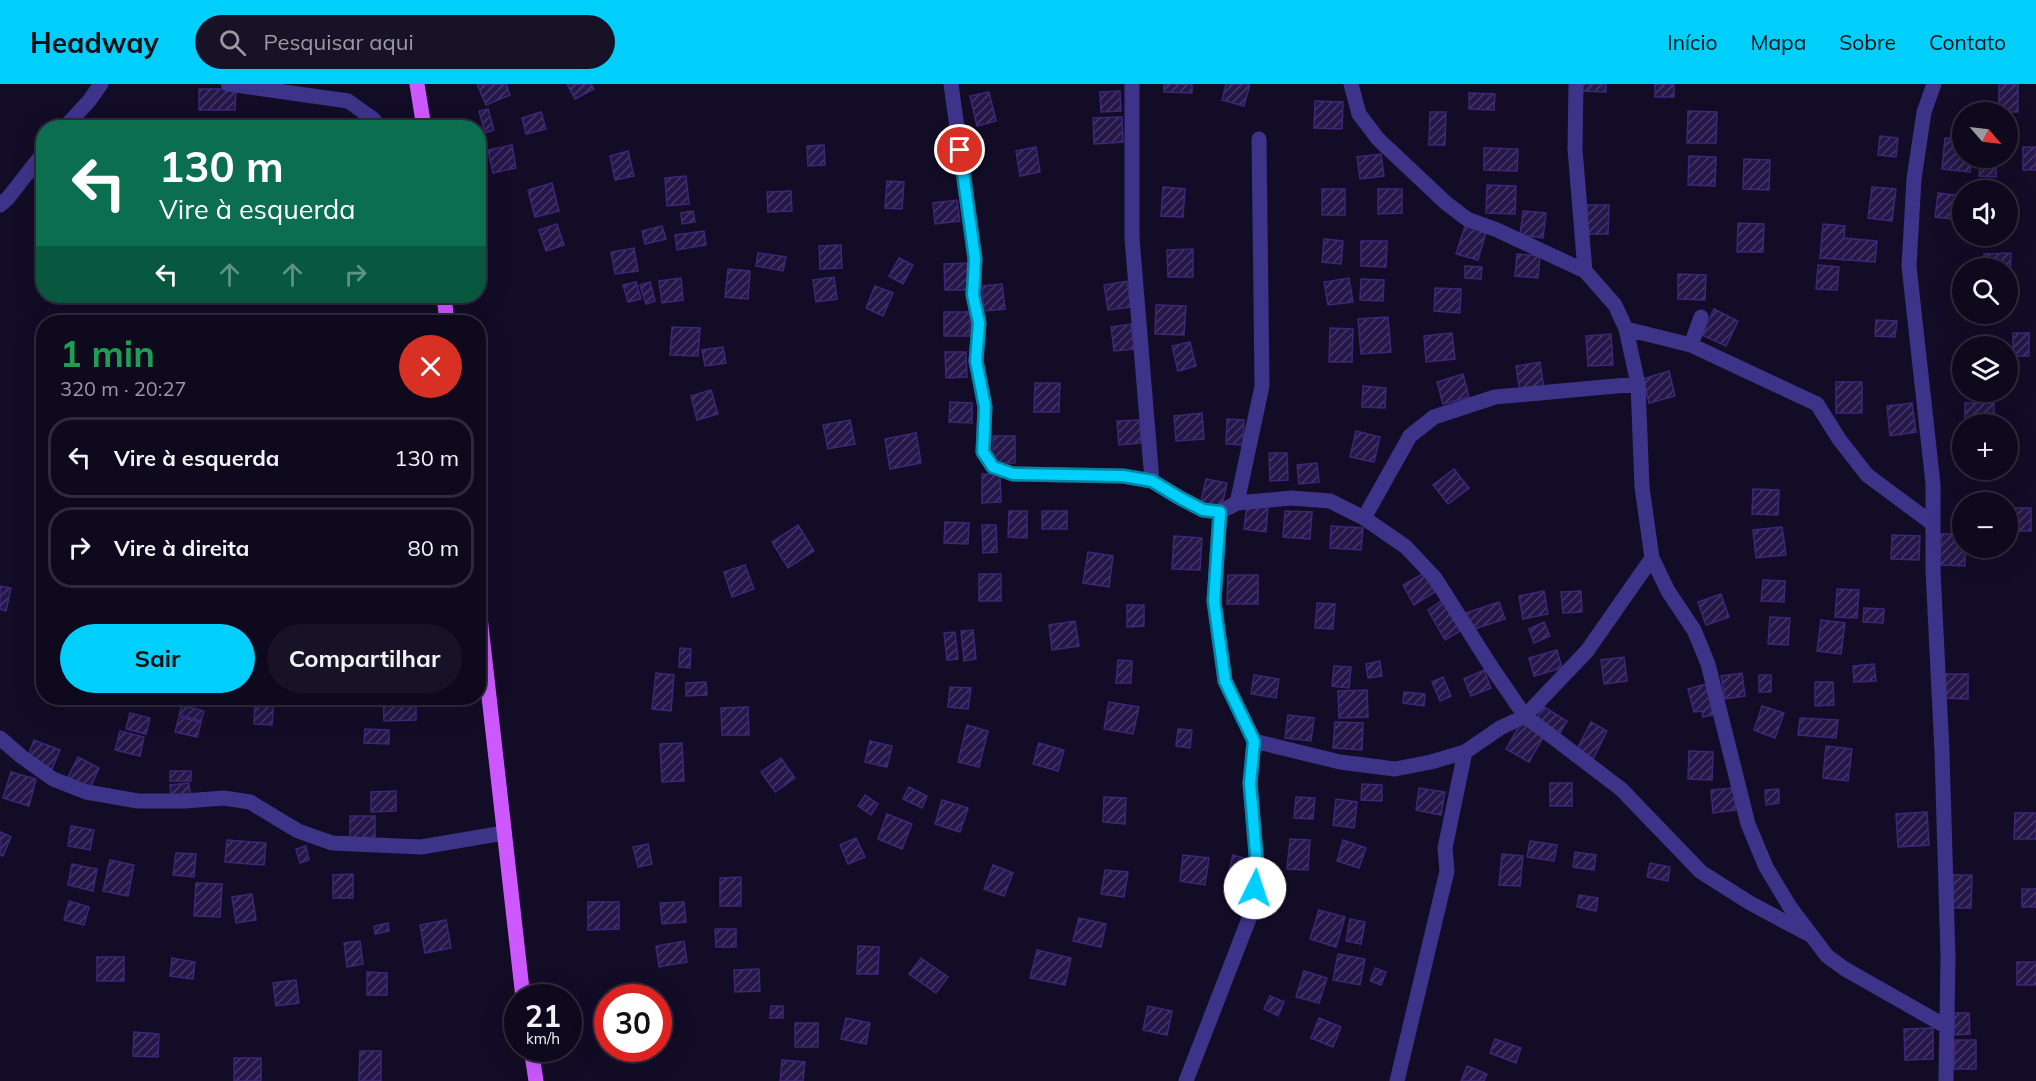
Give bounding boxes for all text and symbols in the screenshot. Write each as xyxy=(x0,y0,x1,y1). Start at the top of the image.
search box xyxy=(195,15,615,69)
text: Headway xyxy=(30,25,159,60)
icon: search xyxy=(216,26,249,59)
text: Pesquisar aqui xyxy=(264,28,414,56)
text: Início xyxy=(1667,29,1717,55)
text: Mapa xyxy=(1750,29,1806,55)
text: Sobre xyxy=(1839,29,1896,55)
text: Contato xyxy=(1929,29,2006,55)
north arrow xyxy=(1952,102,2018,168)
map controls xyxy=(1952,102,2018,558)
pin xyxy=(934,124,985,175)
icon: arrive xyxy=(943,133,976,166)
text: 130 m xyxy=(159,140,284,193)
icon: left xyxy=(60,144,138,222)
button: sound xyxy=(1952,180,2018,246)
text: Vire à esquerda xyxy=(159,192,355,226)
icon: left xyxy=(150,258,183,291)
icon: ahead xyxy=(213,258,246,291)
icon: ahead xyxy=(276,258,309,291)
icon: right xyxy=(339,258,372,291)
button: search xyxy=(1952,258,2018,324)
text: 1 min xyxy=(60,331,155,376)
button: close xyxy=(399,335,462,398)
button: layers xyxy=(1952,336,2018,402)
text: 320 m · 20:27 xyxy=(60,376,186,401)
button: + xyxy=(1952,414,2018,480)
icon: left xyxy=(63,441,96,474)
text: Vire à esquerda xyxy=(114,444,279,472)
text: 130 m xyxy=(394,444,459,472)
button: − xyxy=(1952,492,2018,558)
icon: right xyxy=(63,531,96,564)
text: Vire à direita xyxy=(114,534,249,562)
text: 80 m xyxy=(408,534,459,562)
button: Sair xyxy=(60,624,255,693)
button: Compartilhar xyxy=(267,624,462,693)
position arrow xyxy=(1223,856,1287,920)
speed limit sign: 30 xyxy=(594,984,672,1062)
text: 21 xyxy=(525,997,561,1035)
text: km/h xyxy=(526,1029,560,1048)

